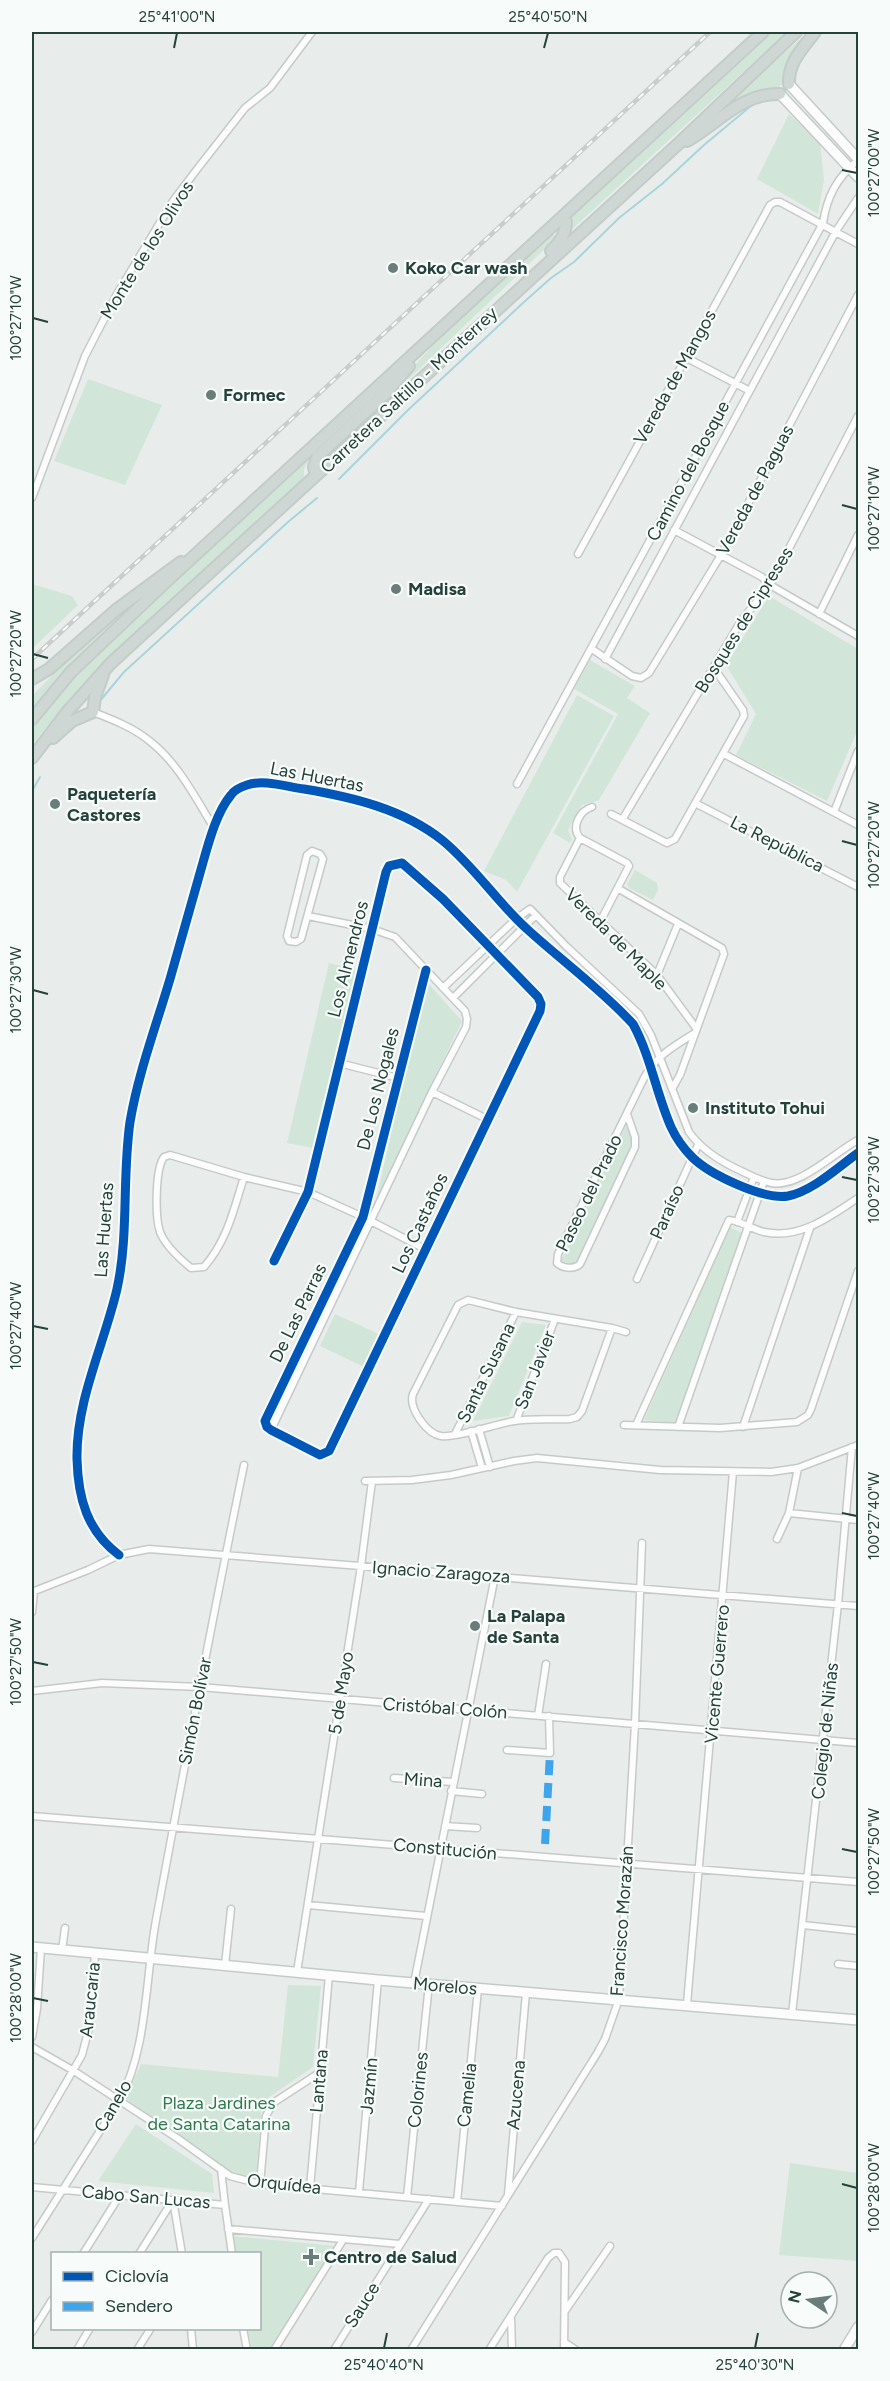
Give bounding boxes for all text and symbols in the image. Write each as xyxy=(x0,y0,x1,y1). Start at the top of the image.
text: 25°41'00"N xyxy=(139,8,215,26)
text: 25°40'50"N xyxy=(508,8,588,26)
text: 100°27'00"W xyxy=(865,128,883,217)
street label: Monte de los Olivos xyxy=(96,177,198,323)
place label: Koko Car wash xyxy=(405,257,528,279)
marker: Koko Car wash xyxy=(386,261,400,275)
text: 100°27'10"W xyxy=(7,275,25,361)
street label: Carretera Saltillo - Monterrey xyxy=(316,302,502,478)
street label: Vereda de Mangos xyxy=(629,306,721,448)
place label: Formec xyxy=(223,384,286,406)
marker: Formec xyxy=(204,388,218,402)
street label: Camino del Bosque xyxy=(642,397,734,545)
street label: Vereda de Paguas xyxy=(711,421,799,559)
text: 100°27'10"W xyxy=(865,466,883,552)
street label: Bosques de Cipreses xyxy=(690,543,798,697)
place label: Madisa xyxy=(408,578,466,600)
marker: Madisa xyxy=(389,582,403,596)
text: 100°27'20"W xyxy=(7,610,25,698)
street label: Las Huertas xyxy=(268,757,366,797)
place label: Paquetería Castores xyxy=(67,783,156,826)
marker: Paquetería Castores xyxy=(48,797,62,811)
text: 100°27'20"W xyxy=(865,801,883,889)
street label: La República xyxy=(726,811,828,877)
street label: Vereda de Maple xyxy=(560,883,672,995)
street label: Los Almendros xyxy=(323,898,373,1020)
text: 100°27'30"W xyxy=(7,946,25,1034)
street label: De Los Nogales xyxy=(352,1025,404,1153)
place label: Instituto Tohui xyxy=(705,1097,825,1119)
marker: Instituto Tohui xyxy=(686,1101,700,1115)
street label: Paseo del Prado xyxy=(551,1131,627,1255)
text: 100°27'30"W xyxy=(865,1136,883,1224)
street label: Los Castaños xyxy=(387,1169,453,1277)
street label: Paraíso xyxy=(645,1181,689,1243)
street label: Las Huertas xyxy=(90,1182,118,1278)
street label: De Las Parras xyxy=(265,1260,331,1366)
text: 100°27'40"W xyxy=(7,1281,25,1370)
street label: Santa Susana xyxy=(452,1319,520,1427)
street label: San Javier xyxy=(510,1328,560,1412)
text: 100°27'40"W xyxy=(865,1471,883,1560)
street label: Ignacio Zaragoza xyxy=(371,1556,511,1588)
street label: Vicente Guerrero xyxy=(700,1604,734,1744)
place label: La Palapa de Santa xyxy=(487,1605,565,1648)
text: 100°27'50"W xyxy=(7,1617,25,1706)
marker: La Palapa de Santa xyxy=(468,1619,482,1633)
street label: 5 de Mayo xyxy=(324,1650,358,1736)
street label: Simón Bolívar xyxy=(174,1655,216,1767)
street label: Colegio de Niñas xyxy=(807,1662,843,1800)
street label: Cristóbal Colón xyxy=(382,1693,508,1723)
street label: Mina xyxy=(403,1768,443,1792)
text: 100°27'50"W xyxy=(865,1807,883,1896)
street label: Constitución xyxy=(392,1834,498,1864)
street label: Francisco Morazán xyxy=(606,1845,638,1997)
text: 100°28'00"W xyxy=(7,1952,25,2043)
street label: Araucaria xyxy=(75,1961,105,2039)
street label: Morelos xyxy=(412,1972,478,2000)
street label: Lantana xyxy=(305,2048,333,2114)
street label: Colorines xyxy=(403,2051,433,2129)
street label: Jazmín xyxy=(356,2057,382,2115)
street label: Azucena xyxy=(502,2059,530,2131)
street label: Camelia xyxy=(453,2062,481,2128)
street label: Canelo xyxy=(89,2076,137,2136)
park label: Plaza Jardines de Santa Catarina xyxy=(147,2092,291,2135)
text: 100°28'00"W xyxy=(865,2142,883,2233)
street label: Orquídea xyxy=(246,2169,322,2199)
street label: Cabo San Lucas xyxy=(81,2180,211,2214)
place label: Centro de Salud xyxy=(324,2246,457,2268)
marker: Centro de Salud xyxy=(302,2248,320,2266)
legend xyxy=(51,2252,261,2330)
text: Ciclovía xyxy=(105,2265,169,2287)
north arrow xyxy=(779,2270,839,2330)
street label: Sauce xyxy=(339,2278,385,2332)
text: N xyxy=(784,2289,806,2305)
text: Sendero xyxy=(105,2295,173,2317)
text: 25°40'40"N xyxy=(344,2356,424,2374)
text: 25°40'30"N xyxy=(716,2356,794,2374)

